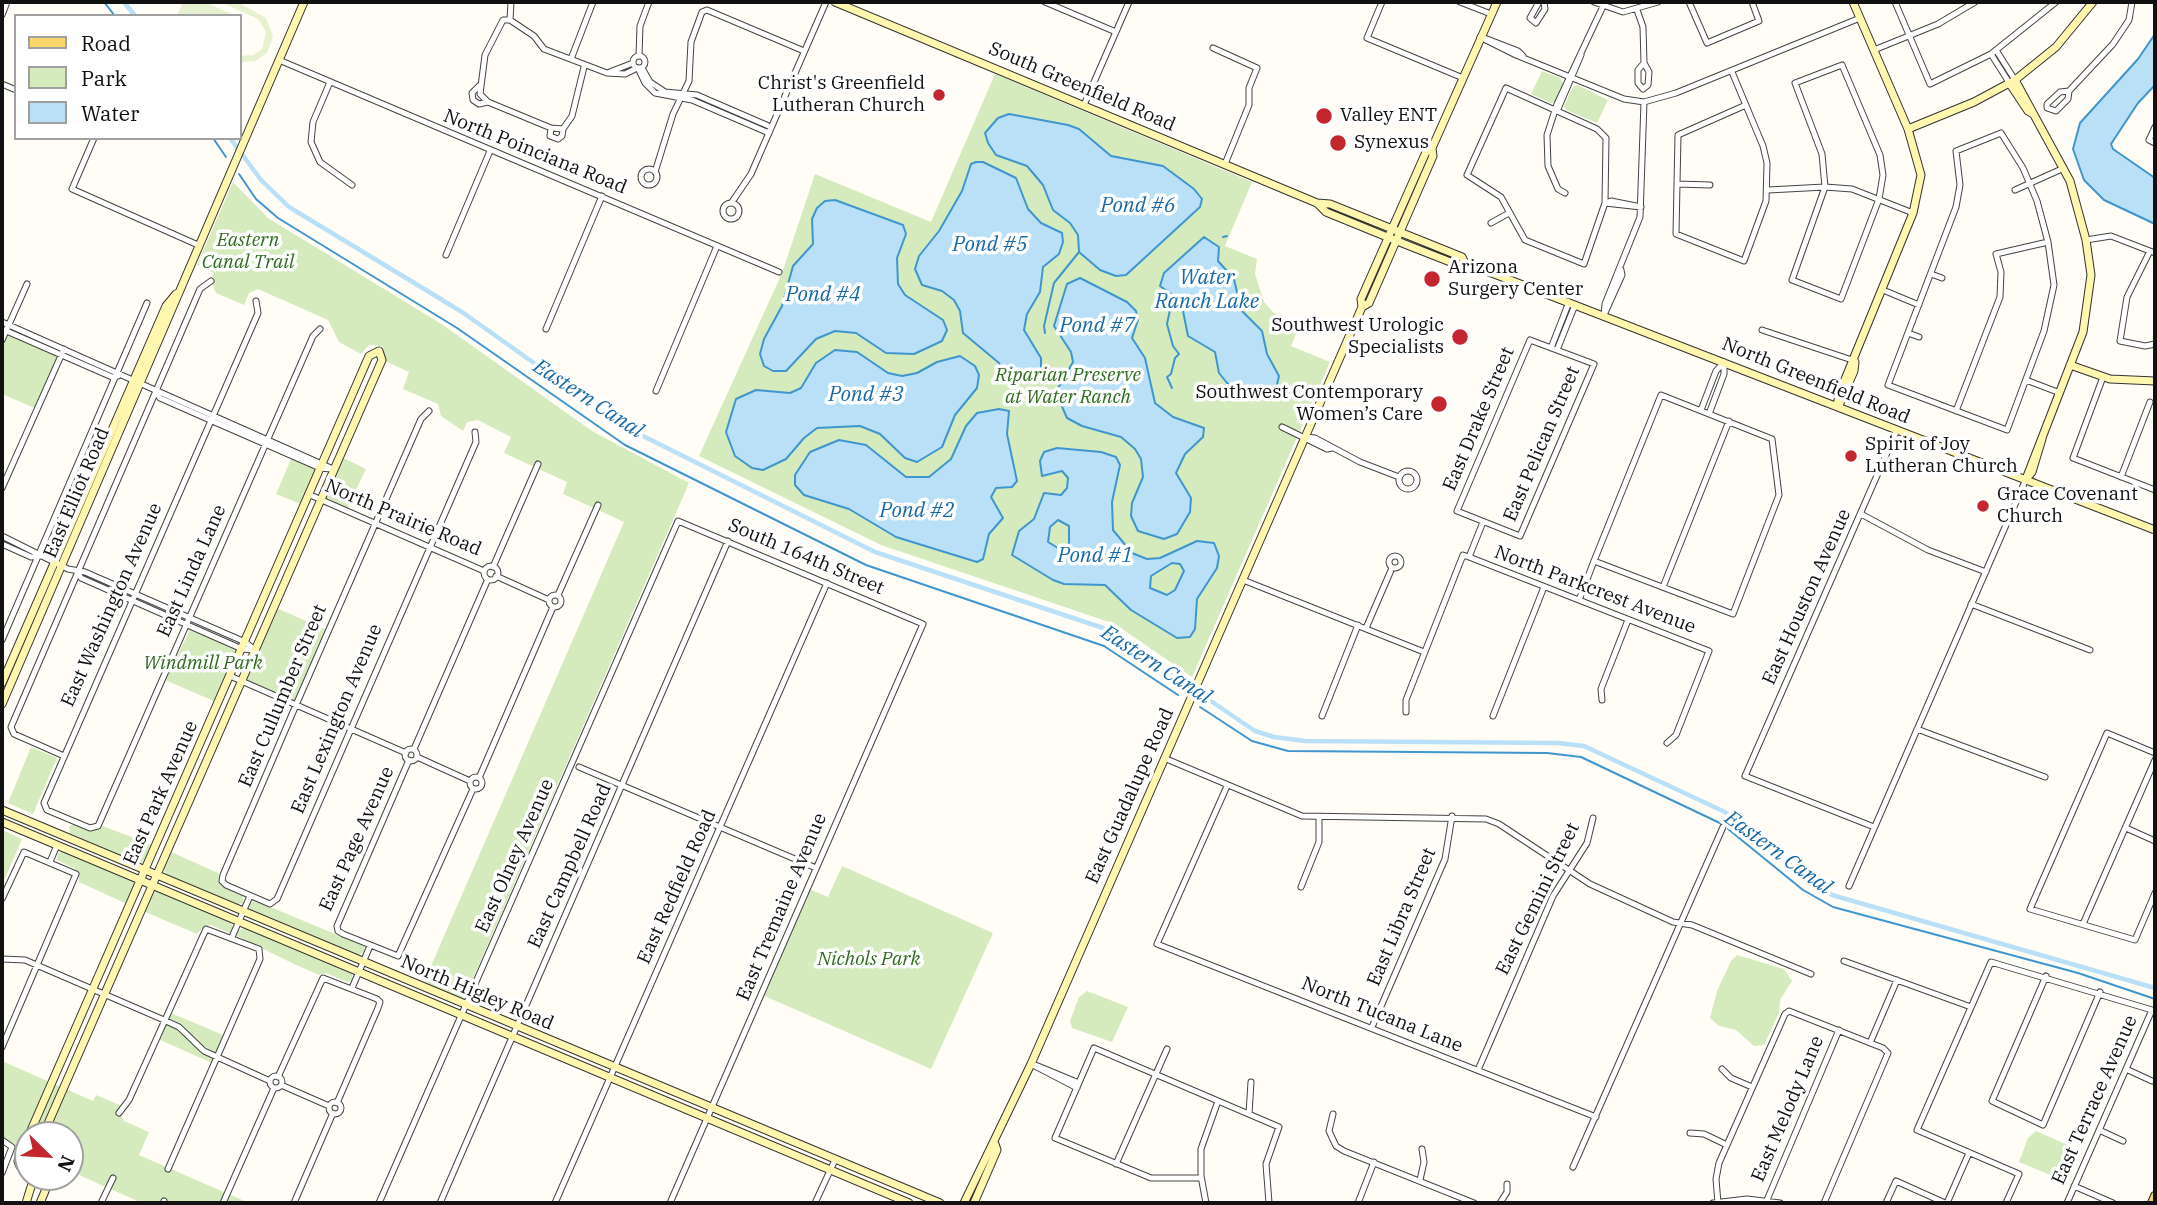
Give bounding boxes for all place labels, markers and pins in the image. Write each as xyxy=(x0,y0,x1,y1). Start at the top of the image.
place label: Christ's Greenfield Lutheran Church xyxy=(758,73,925,117)
marker: Christ's Greenfield Lutheran Church xyxy=(931,87,947,103)
place label: Valley ENT xyxy=(1340,105,1437,127)
marker: Valley ENT xyxy=(1314,106,1334,126)
place label: Synexus xyxy=(1354,132,1429,154)
marker: Synexus xyxy=(1328,133,1348,153)
place label: Arizona Surgery Center xyxy=(1448,257,1583,301)
marker: Arizona Surgery Center xyxy=(1422,269,1442,289)
place label: Southwest Urologic Specialists xyxy=(1271,315,1444,359)
marker: Southwest Urologic Specialists xyxy=(1450,327,1470,347)
place label: Southwest Contemporary Women’s Care xyxy=(1195,382,1423,426)
marker: Southwest Contemporary Women’s Care xyxy=(1429,394,1449,414)
place label: Spirit of Joy Lutheran Church xyxy=(1865,434,2018,478)
marker: Spirit of Joy Lutheran Church xyxy=(1843,448,1859,464)
place label: Grace Covenant Church xyxy=(1997,484,2138,528)
marker: Grace Covenant Church xyxy=(1975,498,1991,514)

